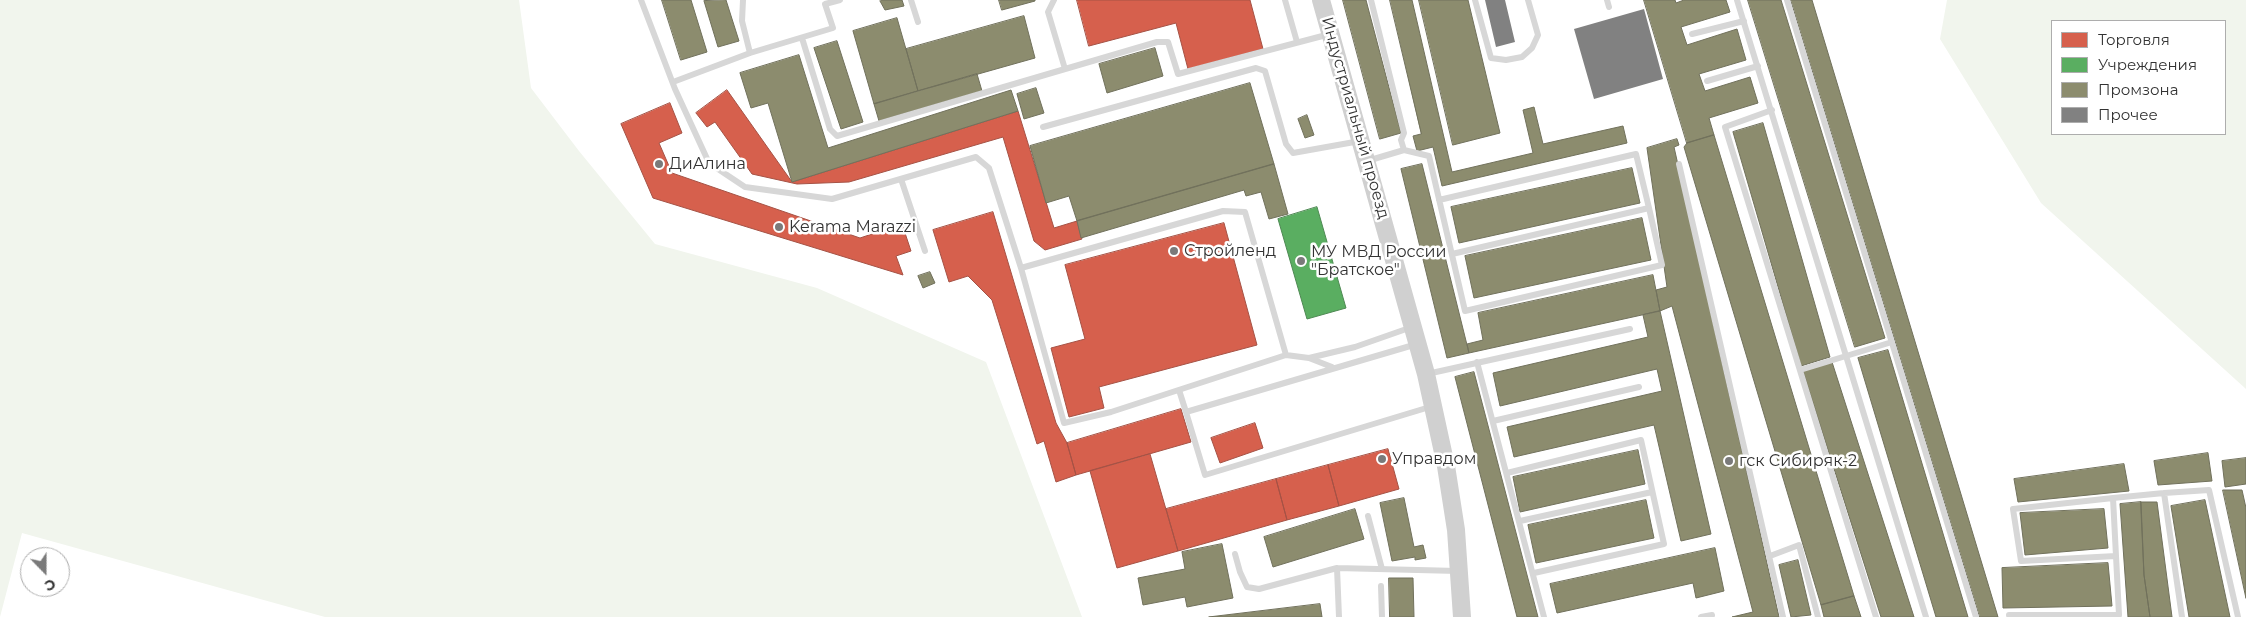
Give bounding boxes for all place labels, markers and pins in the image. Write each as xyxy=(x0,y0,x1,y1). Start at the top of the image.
place label: ДиАлина xyxy=(669,154,746,174)
marker: ДиАлина xyxy=(653,158,665,170)
place label: Kerama Marazzi xyxy=(789,217,916,237)
marker: Kerama Marazzi xyxy=(773,221,785,233)
place label: Стройленд xyxy=(1184,241,1276,261)
place label: МУ МВД России "Братское" xyxy=(1311,242,1446,280)
marker: Стройленд xyxy=(1168,245,1180,257)
marker: МУ МВД России "Братское" xyxy=(1295,255,1307,267)
place label: Управдом xyxy=(1392,449,1476,469)
place label: гск Сибиряк-2 xyxy=(1739,451,1857,471)
marker: Управдом xyxy=(1376,453,1388,465)
marker: гск Сибиряк-2 xyxy=(1723,455,1735,467)

